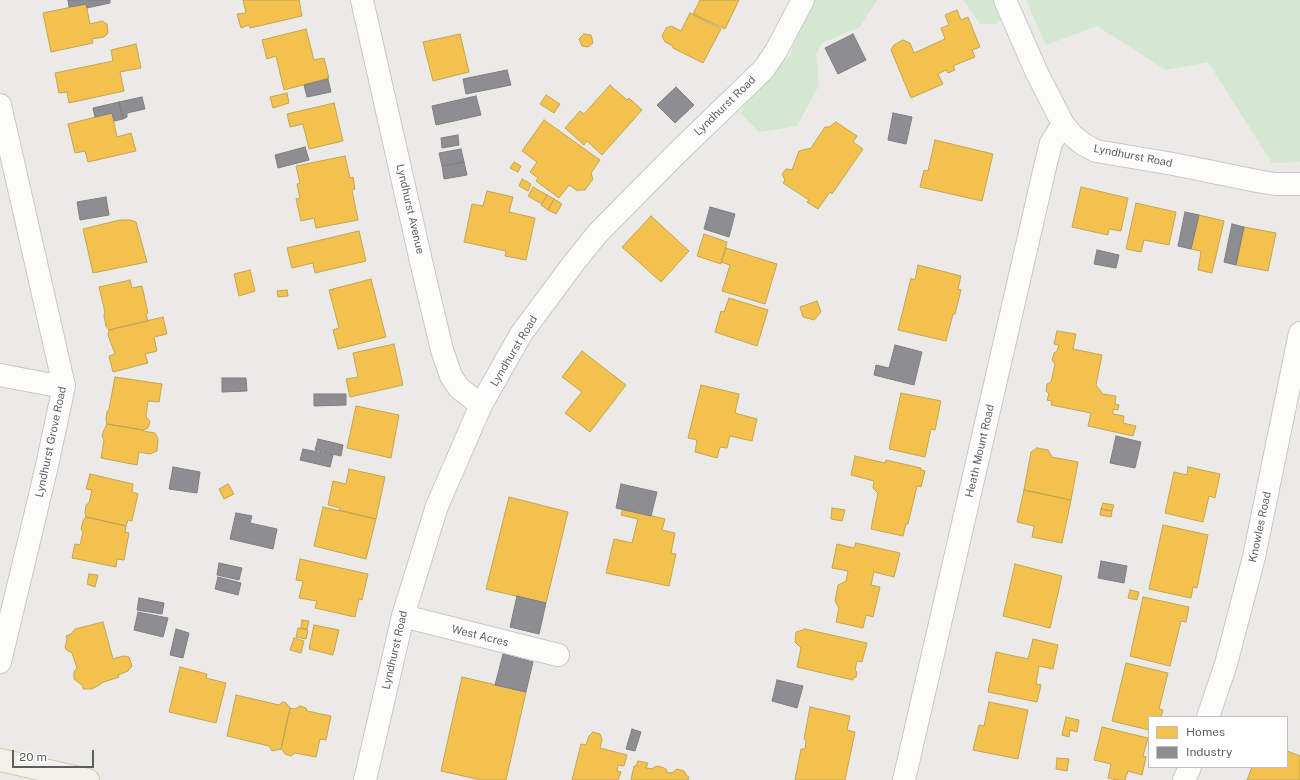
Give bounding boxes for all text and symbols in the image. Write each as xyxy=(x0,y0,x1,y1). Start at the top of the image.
street label: Lyndhurst Road xyxy=(692,73,758,139)
street label: Lyndhurst Road xyxy=(1092,142,1174,170)
street label: Lyndhurst Avenue xyxy=(393,163,427,255)
street label: Lyndhurst Road xyxy=(488,313,540,389)
street label: Lyndhurst Grove Road xyxy=(33,385,69,499)
street label: Heath Mount Road xyxy=(963,403,997,499)
street label: Knowles Road xyxy=(1246,490,1274,564)
street label: Lyndhurst Road xyxy=(380,609,410,691)
street label: West Acres xyxy=(450,623,510,649)
legend xyxy=(1148,716,1288,768)
text: Homes xyxy=(1186,725,1225,739)
scale bar xyxy=(14,742,96,768)
text: Industry xyxy=(1186,745,1232,759)
text: 20 m xyxy=(19,750,47,764)

